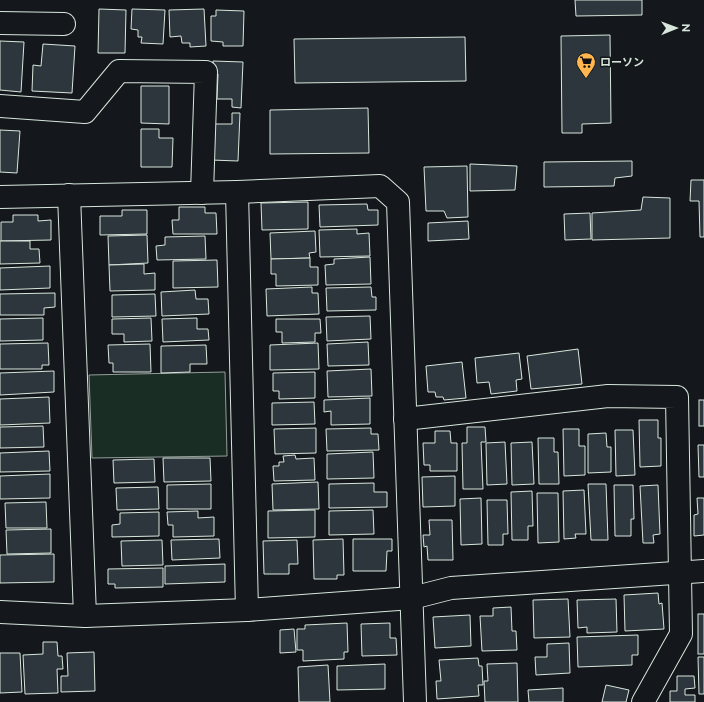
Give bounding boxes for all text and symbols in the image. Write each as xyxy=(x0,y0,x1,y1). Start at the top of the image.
north arrow xyxy=(656,8,696,48)
text: N xyxy=(679,24,692,32)
supermarket icon: ローソン xyxy=(575,51,597,79)
place label: ローソン xyxy=(600,56,644,69)

